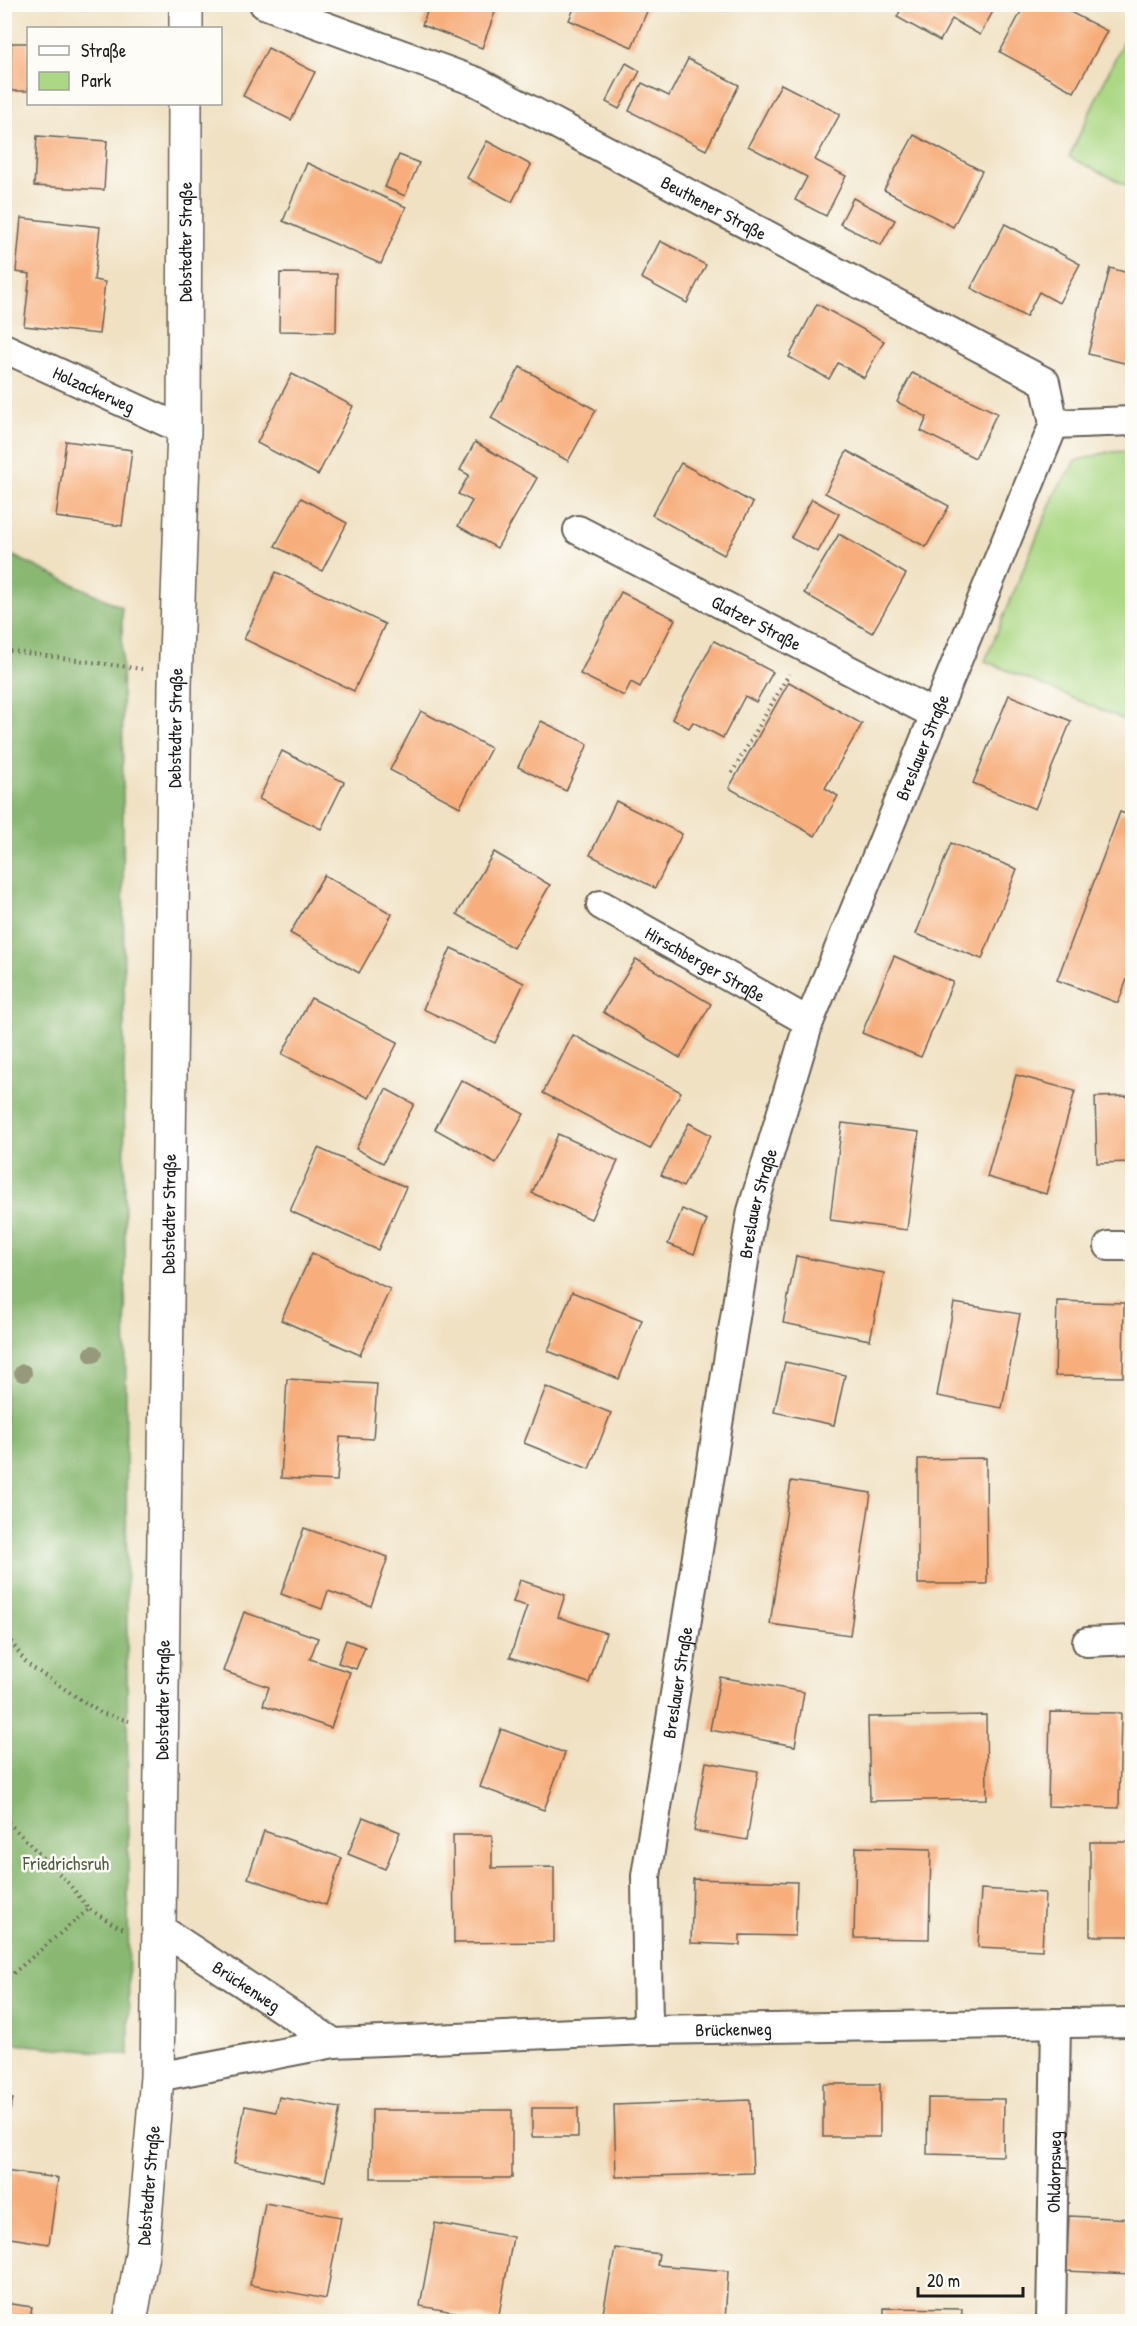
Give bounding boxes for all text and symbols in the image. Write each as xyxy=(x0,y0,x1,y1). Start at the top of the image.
legend xyxy=(27,27,222,105)
text: Straße xyxy=(81,38,126,63)
text: Park xyxy=(81,68,112,93)
street label: Beuthener Straße xyxy=(657,169,771,245)
street label: Debstedter Straße xyxy=(172,182,197,302)
street label: Holzackerweg xyxy=(49,360,139,419)
street label: Glatzer Straße xyxy=(707,589,806,656)
street label: Debstedter Straße xyxy=(161,667,188,788)
street label: Breslauer Straße xyxy=(889,690,955,804)
street label: Hirschberger Straße xyxy=(641,920,770,1008)
street label: Breslauer Straße xyxy=(732,1145,783,1260)
street label: Debstedter Straße xyxy=(155,1154,181,1274)
street label: Breslauer Straße xyxy=(656,1625,698,1740)
street label: Debstedter Straße xyxy=(149,1639,175,1760)
park label: Friedrichsruh xyxy=(22,1851,109,1876)
street label: Brückenweg xyxy=(208,1954,286,2017)
street label: Brückenweg xyxy=(695,2015,772,2042)
street label: Debstedter Straße xyxy=(130,2124,165,2246)
street label: Ohldorpsweg xyxy=(1040,2131,1067,2213)
scale bar xyxy=(918,2260,1023,2298)
text: 20 m xyxy=(927,2268,960,2293)

